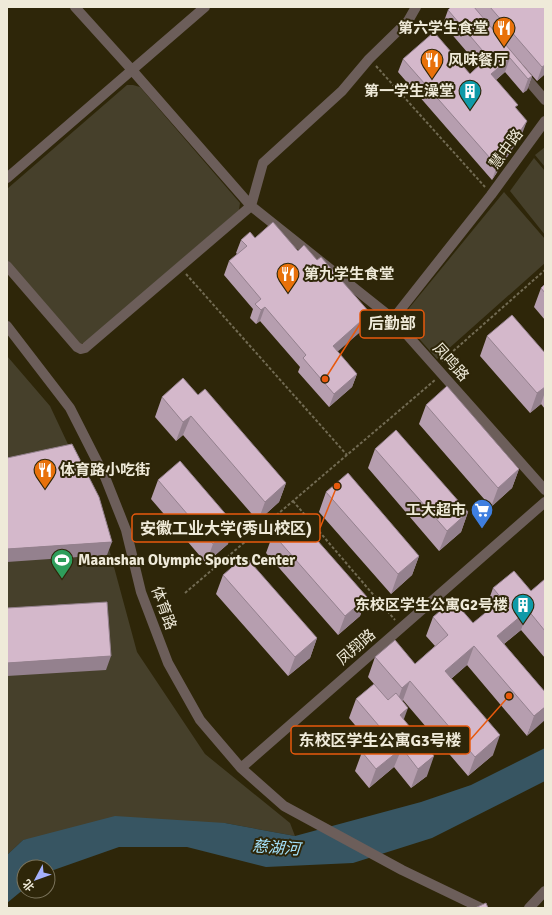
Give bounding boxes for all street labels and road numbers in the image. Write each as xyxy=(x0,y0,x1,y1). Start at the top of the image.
street label: 慧中路 xyxy=(485,126,527,172)
street label: 凤鸣路 xyxy=(429,339,473,385)
street label: 体育路 xyxy=(148,584,180,632)
street label: 凤翔路 xyxy=(333,625,379,669)

